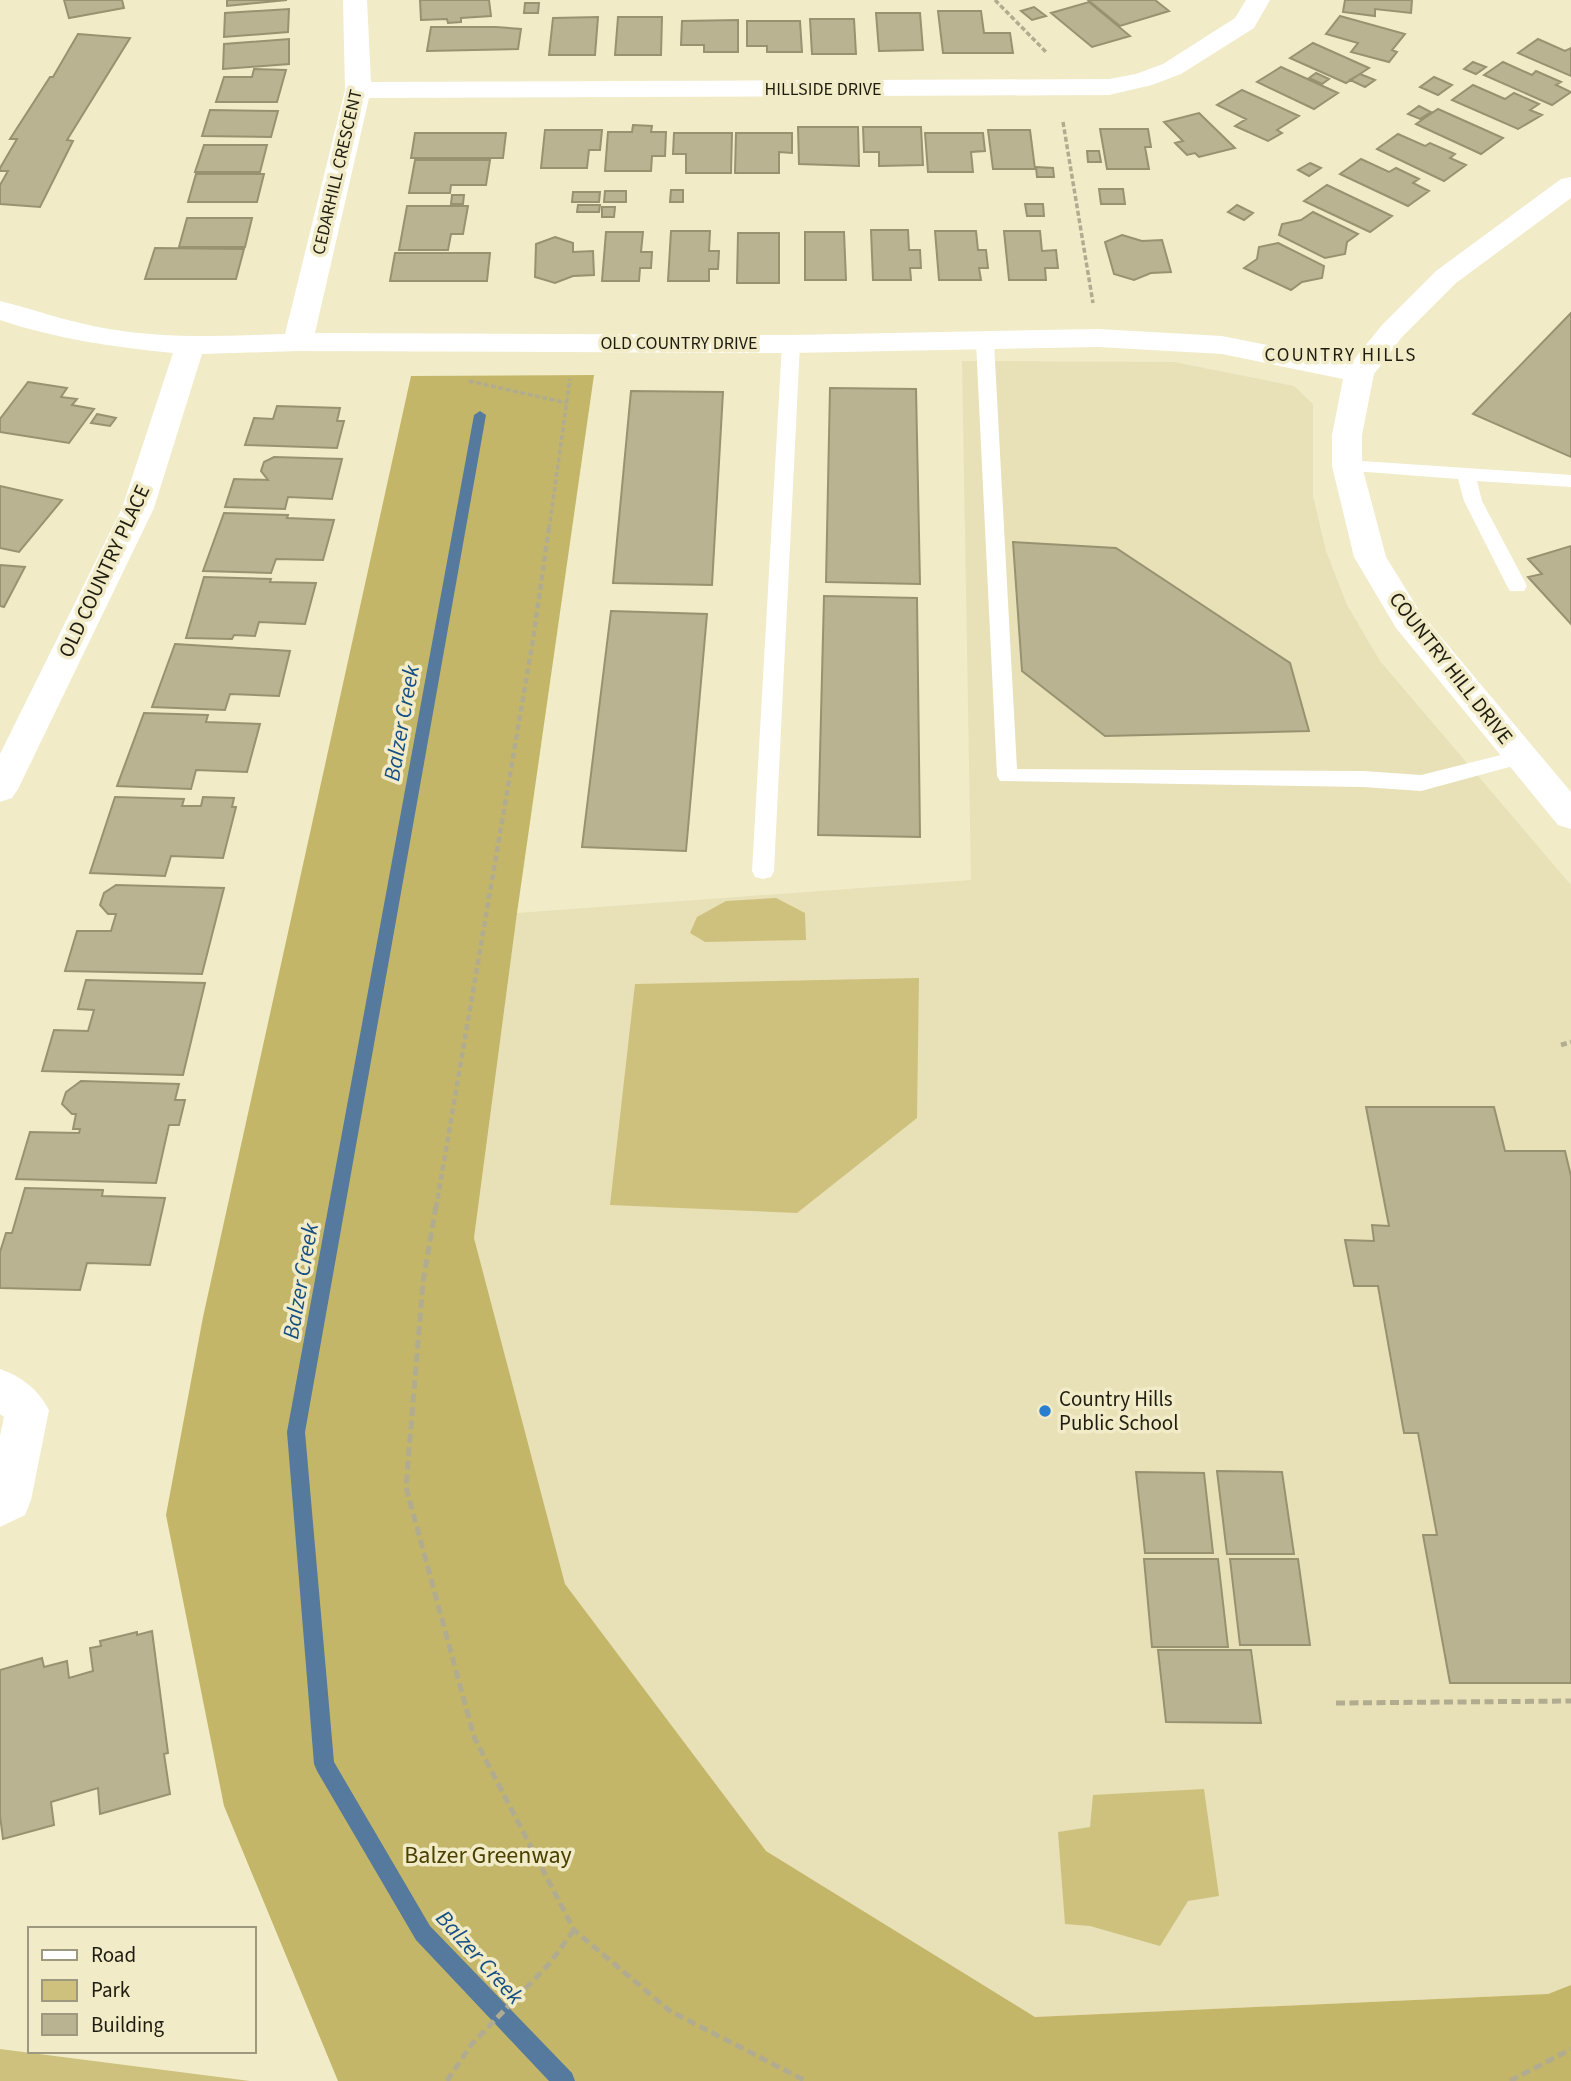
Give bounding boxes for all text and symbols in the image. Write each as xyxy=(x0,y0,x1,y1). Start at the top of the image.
street label: HILLSIDE DRIVE xyxy=(765,77,881,102)
street label: CEDARHILL CRESCENT xyxy=(306,87,369,257)
street label: OLD COUNTRY DRIVE xyxy=(600,331,758,356)
district label: COUNTRY HILLS xyxy=(1265,342,1417,369)
street label: OLD COUNTRY PLACE xyxy=(51,480,157,662)
street label: COUNTRY HILL DRIVE xyxy=(1382,585,1520,751)
water label: Balzer Creek xyxy=(375,662,428,784)
water label: Balzer Creek xyxy=(274,1220,327,1342)
place label: Country Hills Public School xyxy=(1059,1384,1179,1438)
marker: Country Hills Public School xyxy=(1037,1403,1053,1419)
park label: Balzer Greenway xyxy=(404,1838,572,1873)
water label: Balzer Creek xyxy=(428,1903,532,2013)
legend xyxy=(28,1927,256,2053)
text: Road xyxy=(91,1940,136,1970)
text: Park xyxy=(91,1975,131,2005)
text: Building xyxy=(91,2010,165,2040)

